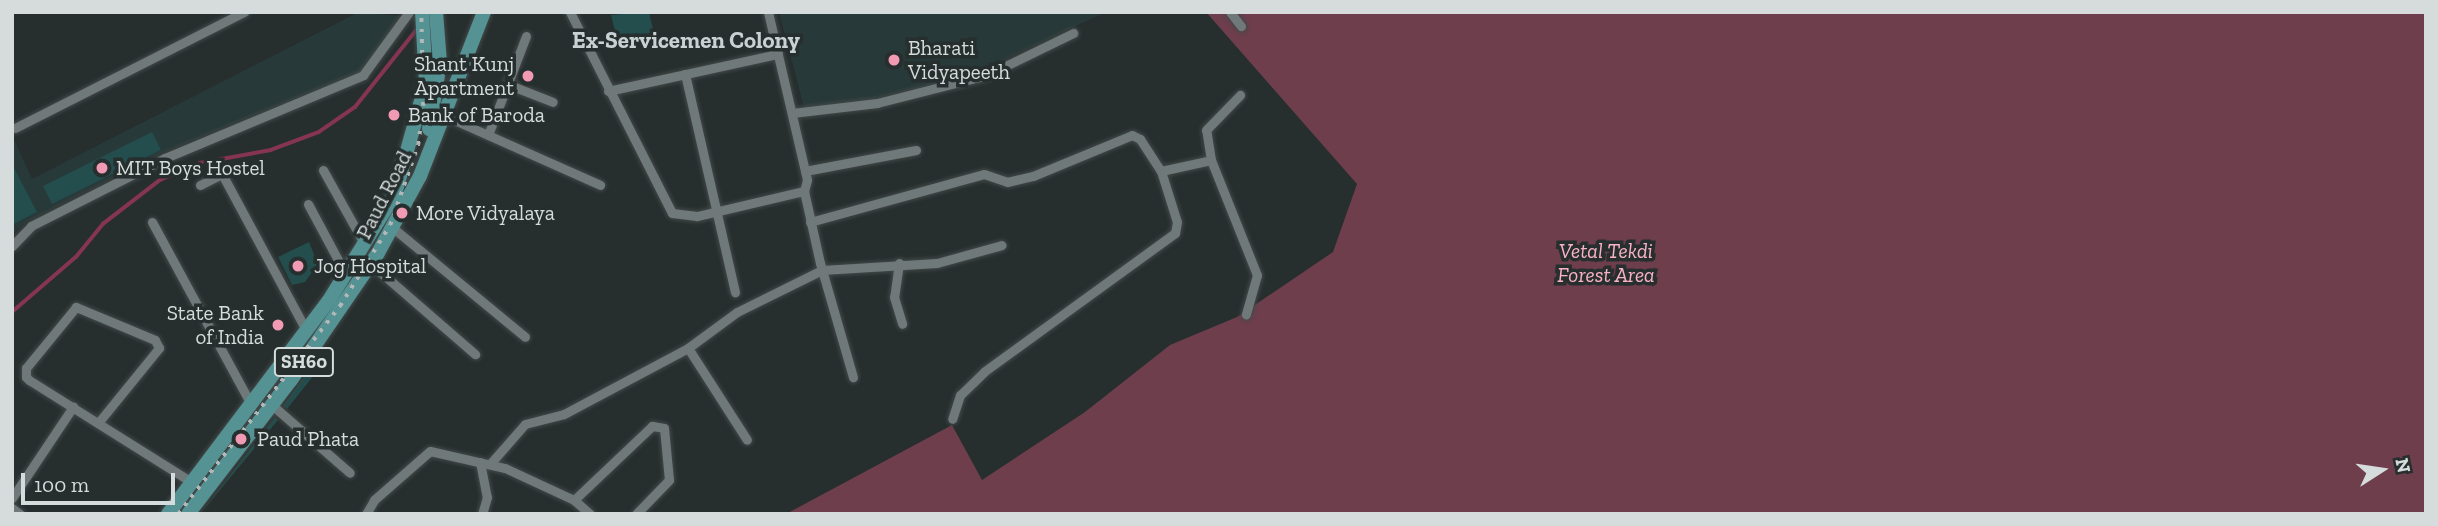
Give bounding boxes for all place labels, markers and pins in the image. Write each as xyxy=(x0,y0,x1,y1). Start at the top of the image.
place label: Bharati Vidyapeeth xyxy=(908,35,1010,85)
place label: Shant Kunj Apartment xyxy=(414,51,514,101)
marker: Bharati Vidyapeeth xyxy=(886,52,902,68)
marker: Shant Kunj Apartment xyxy=(520,68,536,84)
place label: Bank of Baroda xyxy=(408,102,545,128)
marker: Bank of Baroda xyxy=(386,107,402,123)
place label: MIT Boys Hostel xyxy=(116,155,265,181)
marker: MIT Boys Hostel xyxy=(94,160,110,176)
place label: More Vidyalaya xyxy=(416,200,556,226)
marker: More Vidyalaya xyxy=(394,205,410,221)
place label: Jog Hospital xyxy=(314,253,426,279)
marker: Jog Hospital xyxy=(288,256,308,276)
place label: State Bank of India xyxy=(167,300,264,350)
marker: State Bank of India xyxy=(270,317,286,333)
place label: Paud Phata xyxy=(257,426,359,452)
marker: Paud Phata xyxy=(231,429,251,449)

